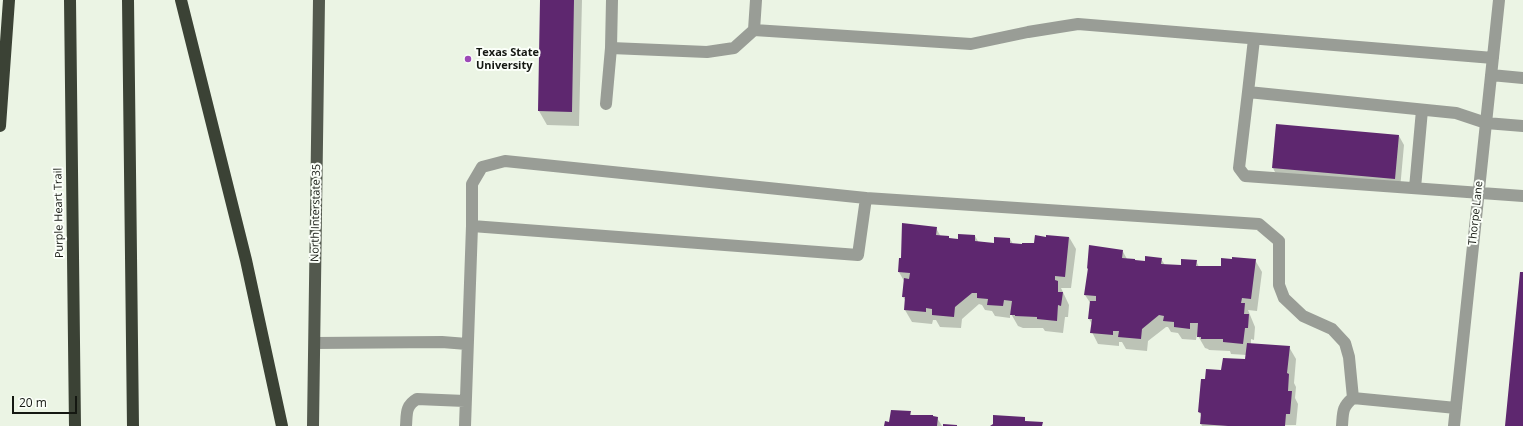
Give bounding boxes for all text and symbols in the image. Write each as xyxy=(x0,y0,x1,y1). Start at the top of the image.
place label: Texas State University xyxy=(476,46,539,72)
marker: Texas State University xyxy=(463,54,473,64)
street label: North Interstate 35 xyxy=(309,164,323,262)
street label: Purple Heart Trail xyxy=(52,168,66,258)
street label: Thorpe Lane xyxy=(1466,180,1486,246)
scale bar xyxy=(14,388,79,414)
text: 20 m xyxy=(19,394,47,411)

